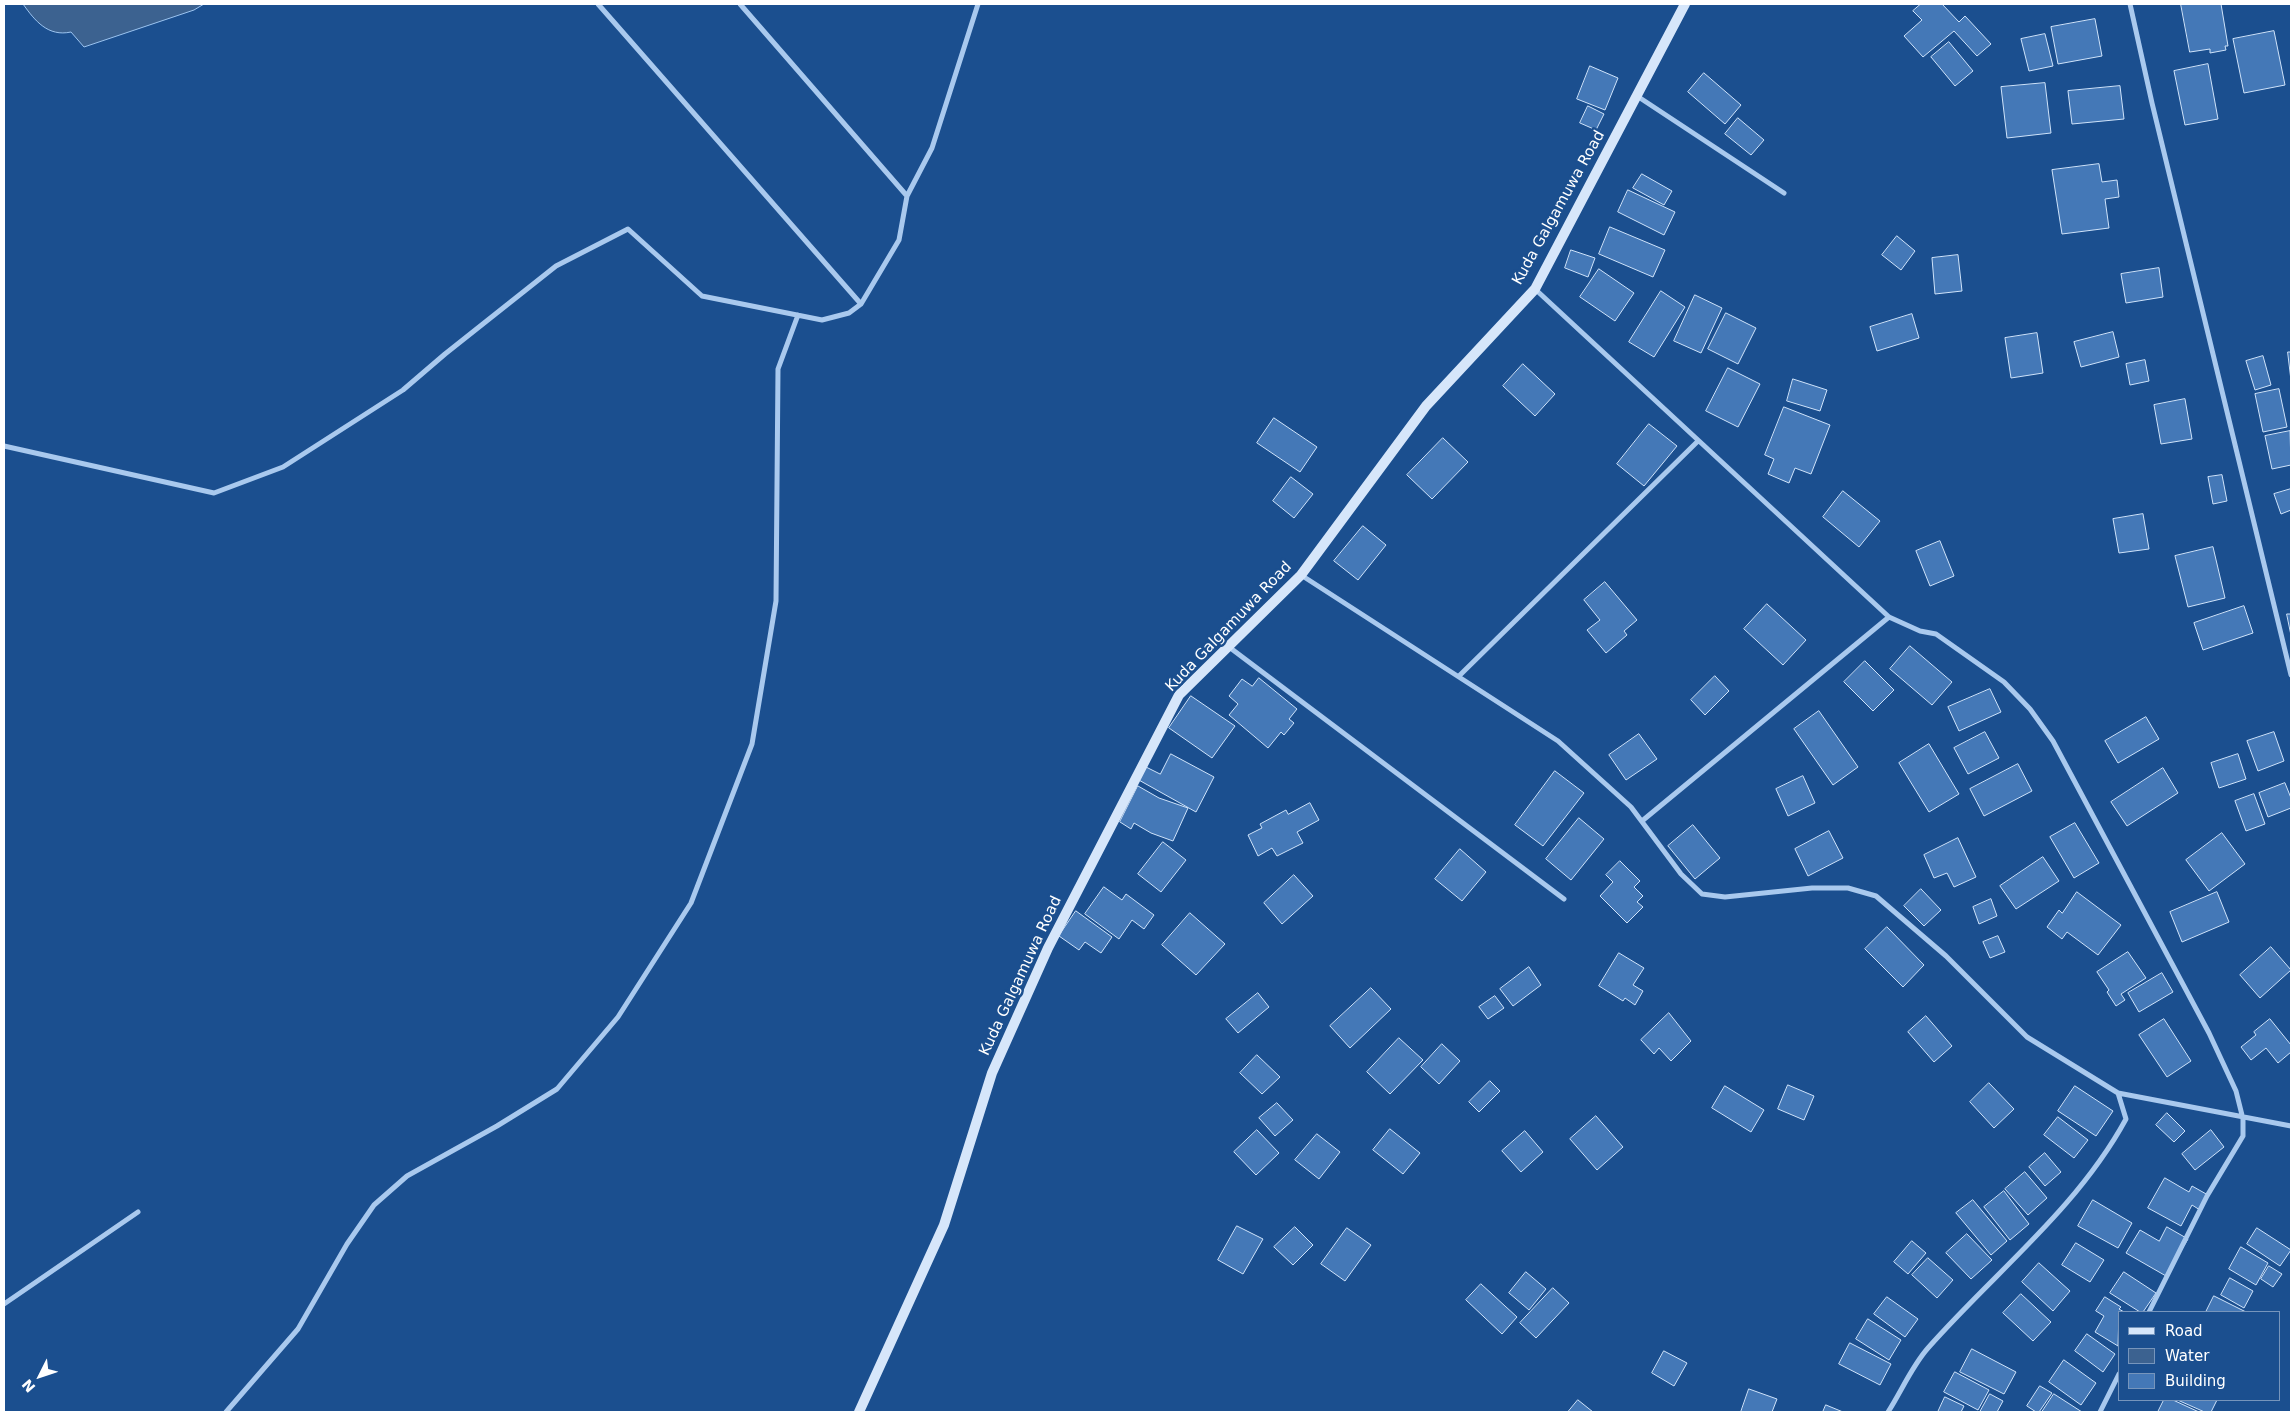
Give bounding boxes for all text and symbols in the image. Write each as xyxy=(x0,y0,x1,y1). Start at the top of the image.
street label: Kuda Galgamuwa Road xyxy=(1509,128,1609,288)
street label: Kuda Galgamuwa Road xyxy=(1162,558,1296,696)
street label: Kuda Galgamuwa Road xyxy=(976,893,1066,1059)
legend xyxy=(2118,1311,2280,1401)
text: Road xyxy=(2165,1322,2203,1340)
text: Water xyxy=(2165,1347,2209,1365)
north arrow xyxy=(15,1351,65,1401)
text: Building xyxy=(2165,1372,2226,1390)
text: N xyxy=(19,1376,39,1396)

